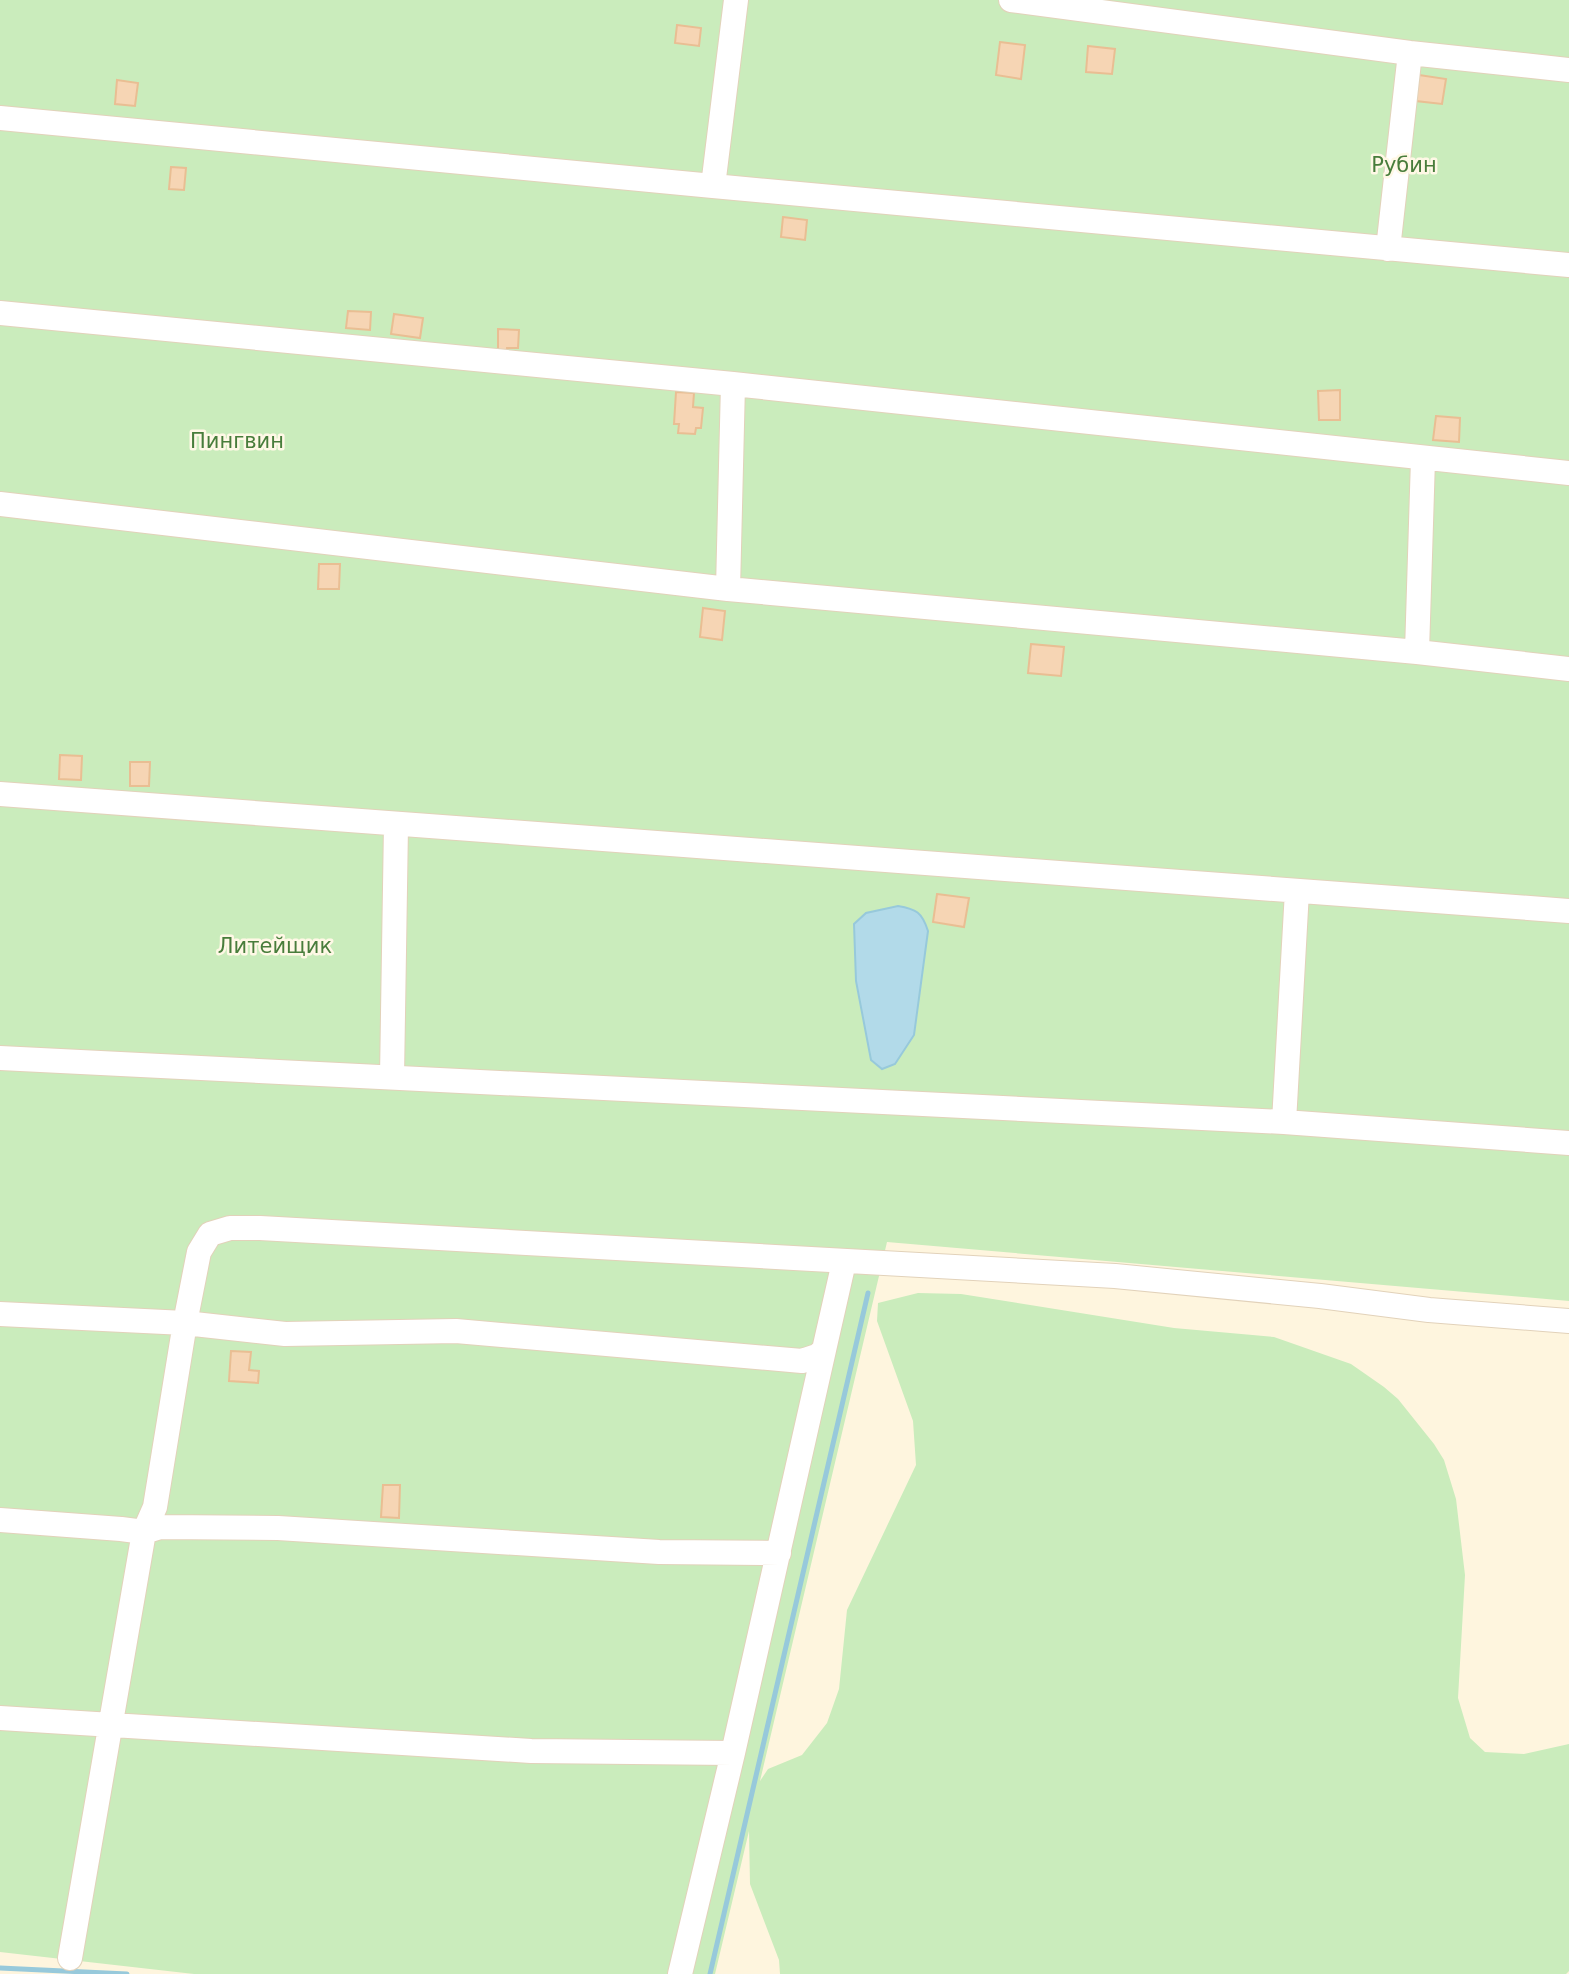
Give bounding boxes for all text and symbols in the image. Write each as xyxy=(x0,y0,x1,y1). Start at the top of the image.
park label: Рубин xyxy=(1371,153,1437,177)
park label: Пингвин xyxy=(190,429,284,453)
park label: Литейщик xyxy=(218,934,332,958)

